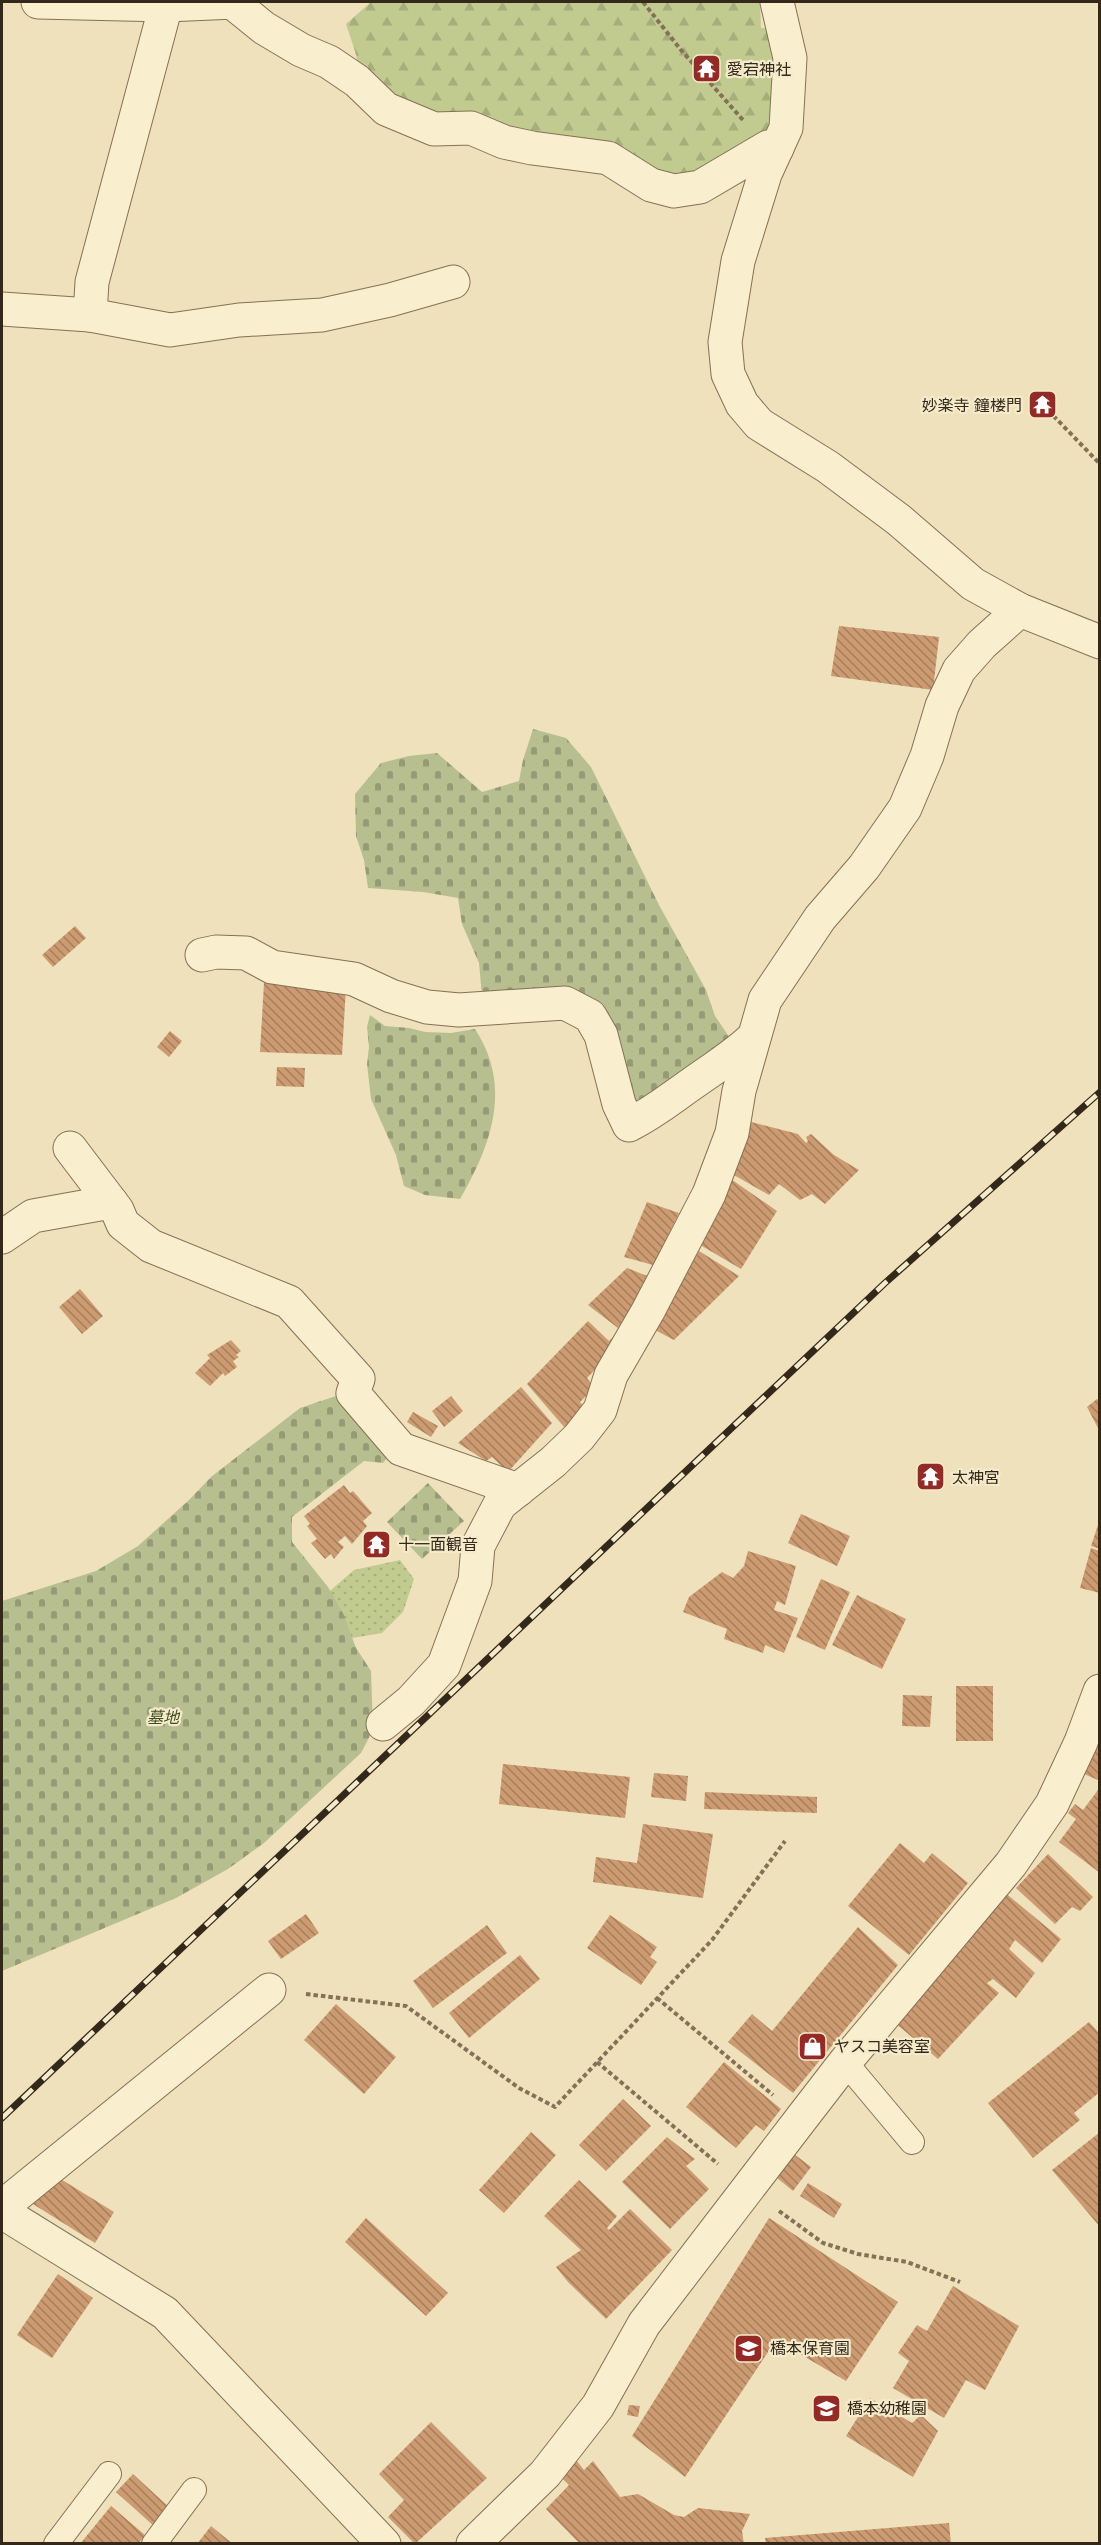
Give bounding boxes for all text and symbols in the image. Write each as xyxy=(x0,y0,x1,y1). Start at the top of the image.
temple icon: 愛宕神社 xyxy=(690,53,722,85)
place label: 愛宕神社 xyxy=(727,59,791,79)
temple icon: 妙楽寺 鐘楼門 xyxy=(1027,389,1059,421)
place label: 妙楽寺 鐘楼門 xyxy=(922,395,1022,415)
temple icon: 太神宮 xyxy=(915,1461,947,1493)
place label: 太神宮 xyxy=(952,1467,1000,1487)
temple icon: 十一面観音 xyxy=(361,1528,393,1560)
place label: 十一面観音 xyxy=(398,1534,478,1554)
park label: 墓地 xyxy=(147,1707,181,1727)
shop icon: ヤスコ美容室 xyxy=(797,2030,829,2062)
place label: ヤスコ美容室 xyxy=(834,2036,930,2056)
school or university icon: 橋本保育園 xyxy=(733,2332,765,2364)
place label: 橋本保育園 xyxy=(770,2338,850,2358)
school or university icon: 橋本幼稚園 xyxy=(810,2392,842,2424)
place label: 橋本幼稚園 xyxy=(847,2398,927,2418)

